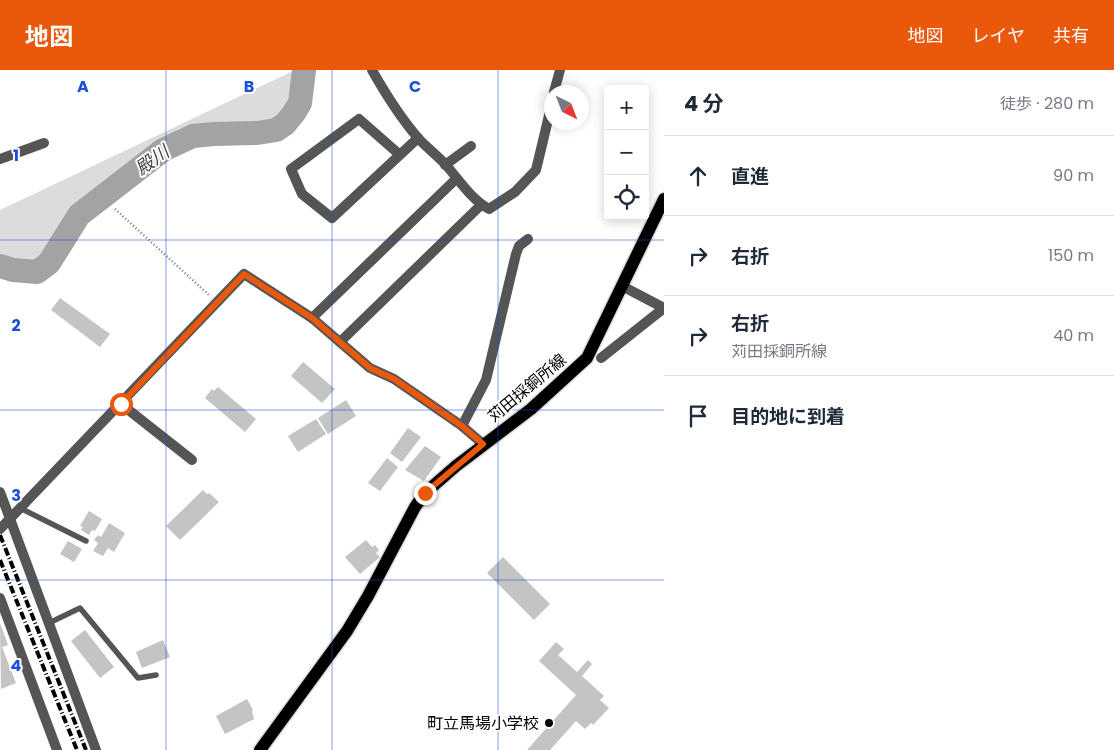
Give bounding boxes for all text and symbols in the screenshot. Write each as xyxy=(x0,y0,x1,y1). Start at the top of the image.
text: 地図 xyxy=(25,20,73,53)
text: 地図 xyxy=(908,23,944,48)
text: レイヤ xyxy=(972,23,1025,48)
text: 共有 xyxy=(1053,23,1089,48)
text: A xyxy=(77,75,89,98)
text: B xyxy=(244,75,254,98)
text: C xyxy=(409,75,421,98)
north arrow xyxy=(544,85,589,130)
map controls xyxy=(604,85,649,220)
button: + xyxy=(604,85,649,130)
text: 4 分 xyxy=(684,89,724,118)
text: 徒歩 · 280 m xyxy=(1000,92,1094,115)
button: − xyxy=(604,130,649,175)
water label: 殿川 xyxy=(130,138,176,181)
text: 1 xyxy=(13,144,19,167)
icon: ahead xyxy=(684,162,712,190)
text: 直進 xyxy=(731,163,769,190)
text: 90 m xyxy=(1053,164,1094,187)
button: locate xyxy=(604,175,649,220)
icon: right xyxy=(684,242,712,270)
text: 右折 xyxy=(731,243,769,270)
text: 150 m xyxy=(1048,244,1094,267)
text: 右折 xyxy=(731,310,769,337)
text: 2 xyxy=(11,314,21,337)
icon: right xyxy=(684,322,712,350)
text: 40 m xyxy=(1053,324,1094,347)
text: 苅田採銅所線 xyxy=(731,340,827,363)
street label: 苅田採銅所線 xyxy=(483,348,571,428)
route start xyxy=(110,393,133,416)
icon: arrive xyxy=(684,402,712,430)
text: 目的地に到着 xyxy=(731,403,845,430)
route end xyxy=(414,482,437,505)
text: 3 xyxy=(11,484,21,507)
text: 4 xyxy=(11,654,22,677)
place label: 町立馬場小学校 xyxy=(427,712,539,735)
marker: 町立馬場小学校 xyxy=(543,717,555,729)

